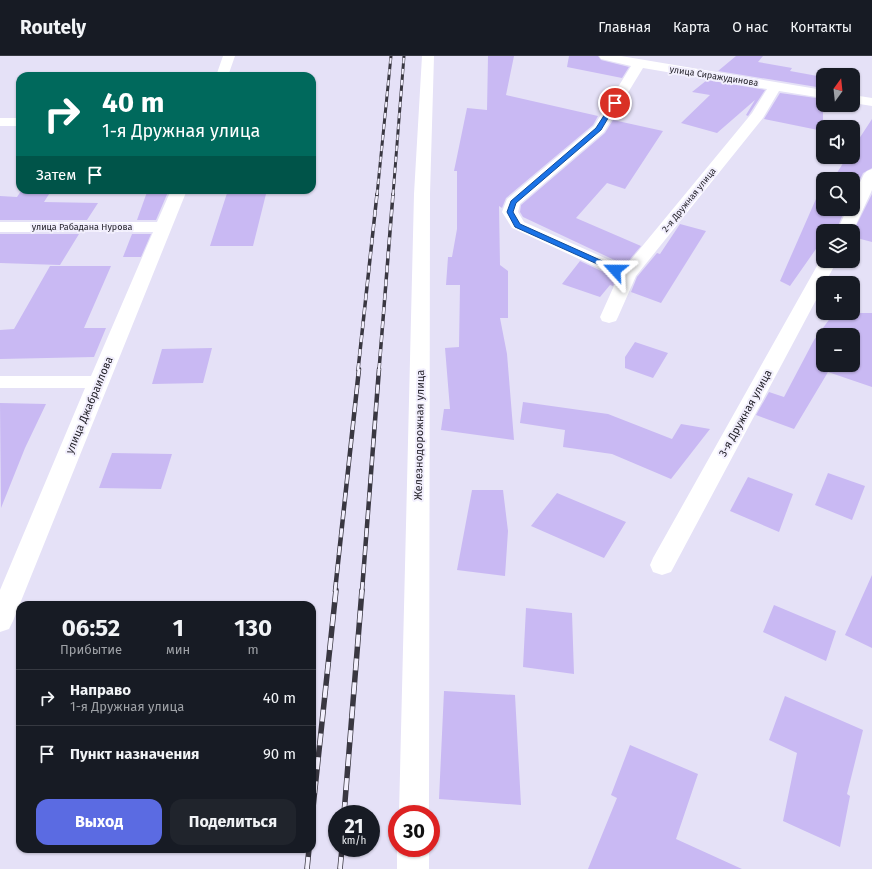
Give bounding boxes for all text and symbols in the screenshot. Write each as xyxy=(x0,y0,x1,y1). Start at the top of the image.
text: Routely xyxy=(20,16,86,39)
text: Главная xyxy=(598,19,651,36)
text: Карта xyxy=(673,19,710,36)
text: О нас xyxy=(732,19,768,36)
text: Контакты xyxy=(790,19,852,36)
street label: улица Сиражудинова xyxy=(669,64,759,88)
north arrow xyxy=(816,68,860,112)
map controls xyxy=(816,68,860,372)
text: 40 m xyxy=(102,86,165,119)
pin xyxy=(598,86,632,120)
icon: right xyxy=(36,88,88,140)
icon: arrive xyxy=(604,92,626,114)
text: 1-я Дружная улица xyxy=(102,120,260,142)
button: sound xyxy=(816,120,860,164)
icon: arrive xyxy=(84,164,106,186)
text: Затем xyxy=(36,166,76,184)
street label: 2-я Дружная улица xyxy=(660,166,718,234)
button: search xyxy=(816,172,860,216)
street label: улица Рабадана Нурова xyxy=(32,222,132,232)
button: layers xyxy=(816,224,860,268)
position arrow xyxy=(594,249,636,291)
button: + xyxy=(816,276,860,320)
button: − xyxy=(816,328,860,372)
street label: улица Джабраилова xyxy=(63,355,116,456)
street label: 3-я Дружная улица xyxy=(716,367,775,459)
street label: Железнодорожная улица xyxy=(412,370,427,500)
text: 06:52 xyxy=(62,614,120,642)
text: 1 xyxy=(173,614,184,642)
text: 130 xyxy=(234,614,272,642)
text: Прибытие xyxy=(60,642,122,657)
text: мин xyxy=(166,642,190,657)
text: m xyxy=(248,642,259,657)
text: Направо xyxy=(70,681,131,699)
icon: right xyxy=(36,687,58,709)
text: 40 m xyxy=(263,689,296,707)
text: 1-я Дружная улица xyxy=(70,699,184,714)
icon: arrive xyxy=(36,743,58,765)
text: Пункт назначения xyxy=(70,745,199,763)
text: 90 m xyxy=(263,745,296,763)
button: Выход xyxy=(36,799,162,845)
button: Поделиться xyxy=(170,799,296,845)
speed limit sign: 30 xyxy=(388,805,440,857)
text: 21 xyxy=(344,814,364,838)
text: km/h xyxy=(342,835,366,847)

